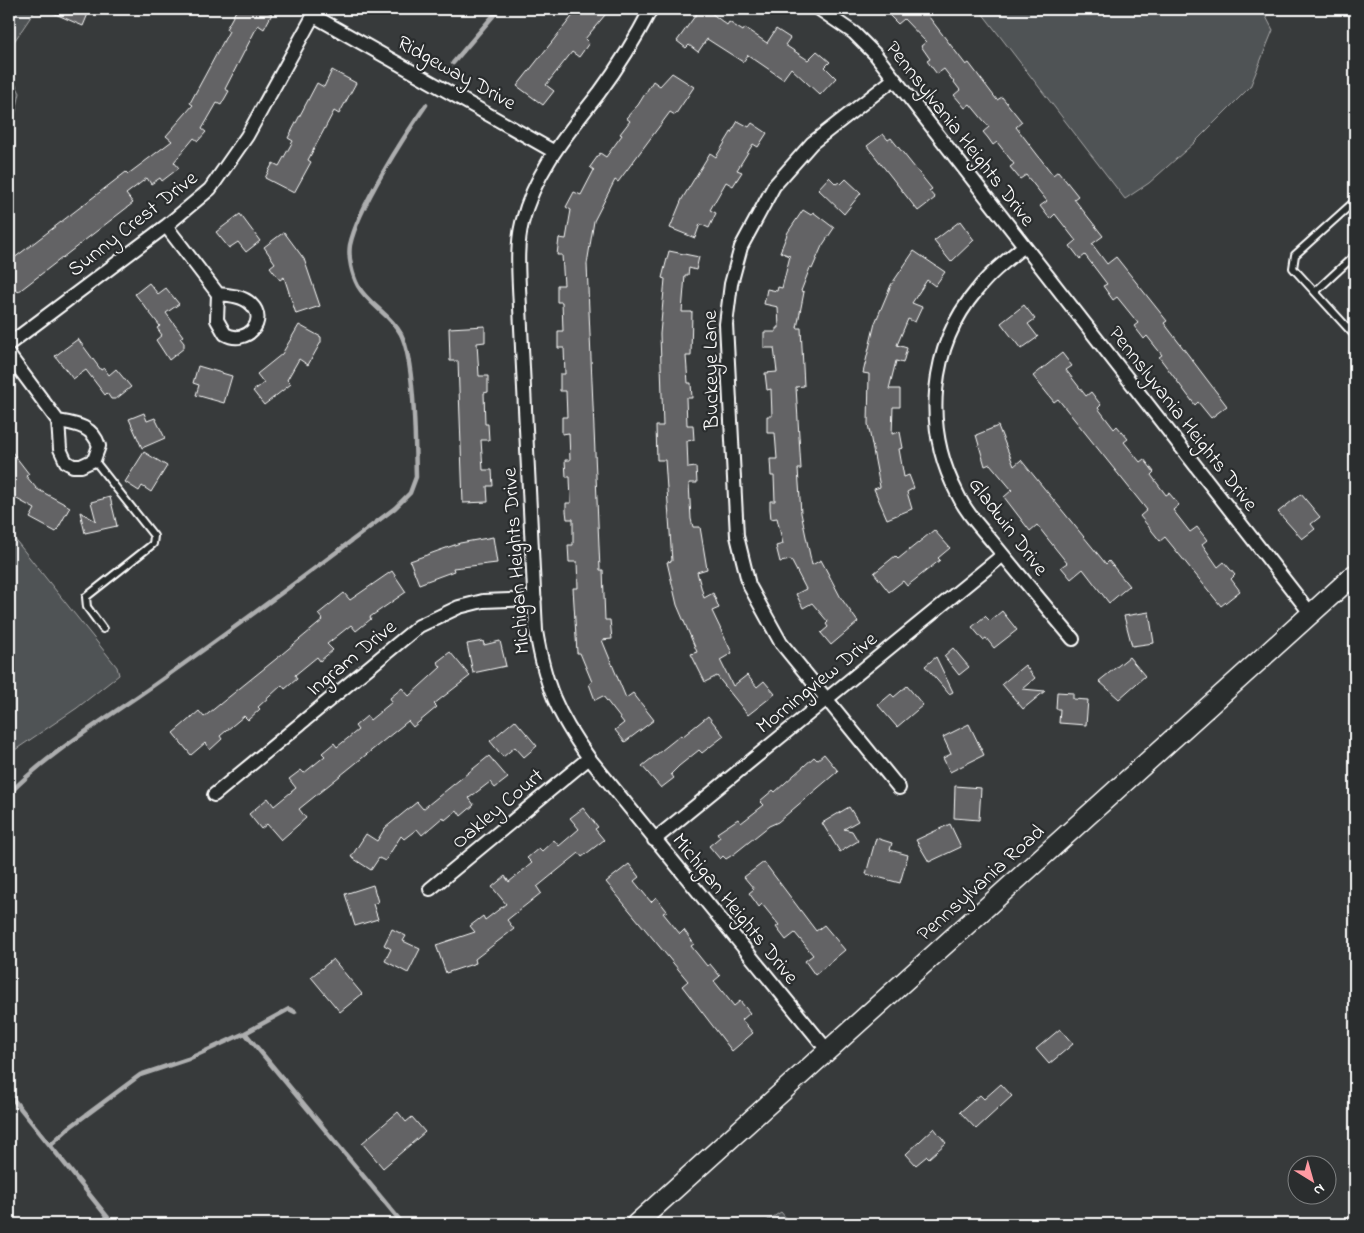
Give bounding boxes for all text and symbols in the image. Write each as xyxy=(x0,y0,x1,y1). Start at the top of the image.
street label: Ridgeway Drive xyxy=(390,29,522,121)
street label: Pennsylvania Heights Drive xyxy=(876,35,1042,235)
street label: Sunny Crest Drive xyxy=(62,164,206,286)
street label: Buckeye Lane xyxy=(696,309,730,431)
street label: Pennslyvania Heights Drive xyxy=(1099,320,1265,520)
street label: Michigan Heights Drive xyxy=(495,466,540,655)
street label: Gladwin Drive xyxy=(960,472,1055,583)
street label: Ingram Drive xyxy=(301,613,405,706)
street label: Morningview Drive xyxy=(750,625,886,743)
street label: Oakley Court xyxy=(446,762,552,859)
street label: Pennsylvania Road xyxy=(911,818,1053,951)
street label: Michigan Heights Drive xyxy=(662,827,805,993)
north arrow xyxy=(1286,1156,1336,1206)
text: N xyxy=(1309,1178,1329,1200)

